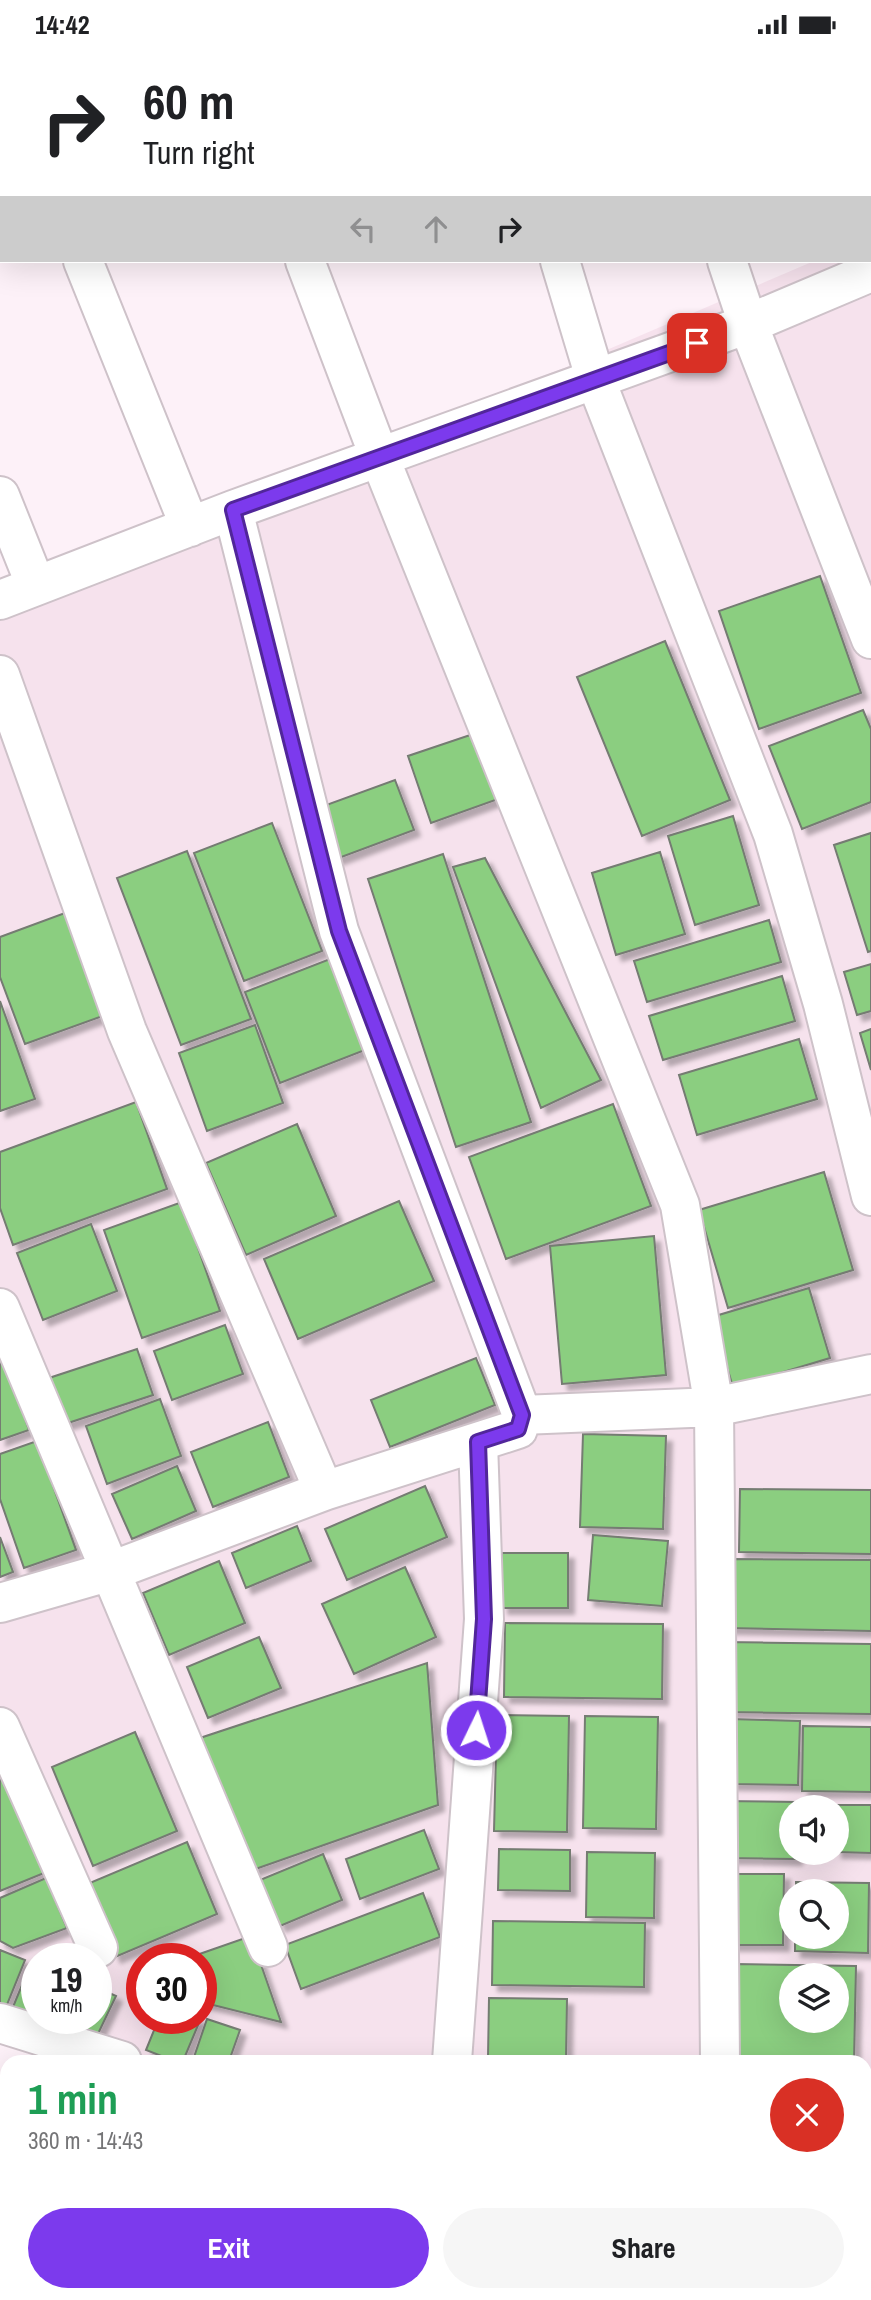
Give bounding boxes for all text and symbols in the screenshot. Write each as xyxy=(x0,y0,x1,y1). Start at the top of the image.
text: 14:42 xyxy=(35,7,90,42)
text: 60 m xyxy=(143,68,235,134)
icon: right xyxy=(28,77,119,168)
text: Turn right xyxy=(143,131,255,174)
icon: left xyxy=(344,210,382,248)
icon: ahead xyxy=(417,210,455,248)
icon: right xyxy=(490,210,528,248)
pin xyxy=(667,313,727,373)
icon: arrive xyxy=(678,324,716,362)
position arrow xyxy=(439,1693,513,1767)
map controls xyxy=(779,1795,849,2033)
button: sound xyxy=(779,1795,849,1865)
button: search xyxy=(779,1879,849,1949)
speed limit sign: 30 xyxy=(126,1943,217,2034)
text: 19 xyxy=(51,1956,82,2003)
button: layers xyxy=(779,1963,849,2033)
text: km/h xyxy=(51,1993,83,2018)
text: 1 min xyxy=(28,2071,118,2127)
button: close xyxy=(770,2078,844,2152)
text: 360 m · 14:43 xyxy=(28,2125,143,2156)
button: Exit xyxy=(28,2208,429,2288)
button: Share xyxy=(443,2208,844,2288)

